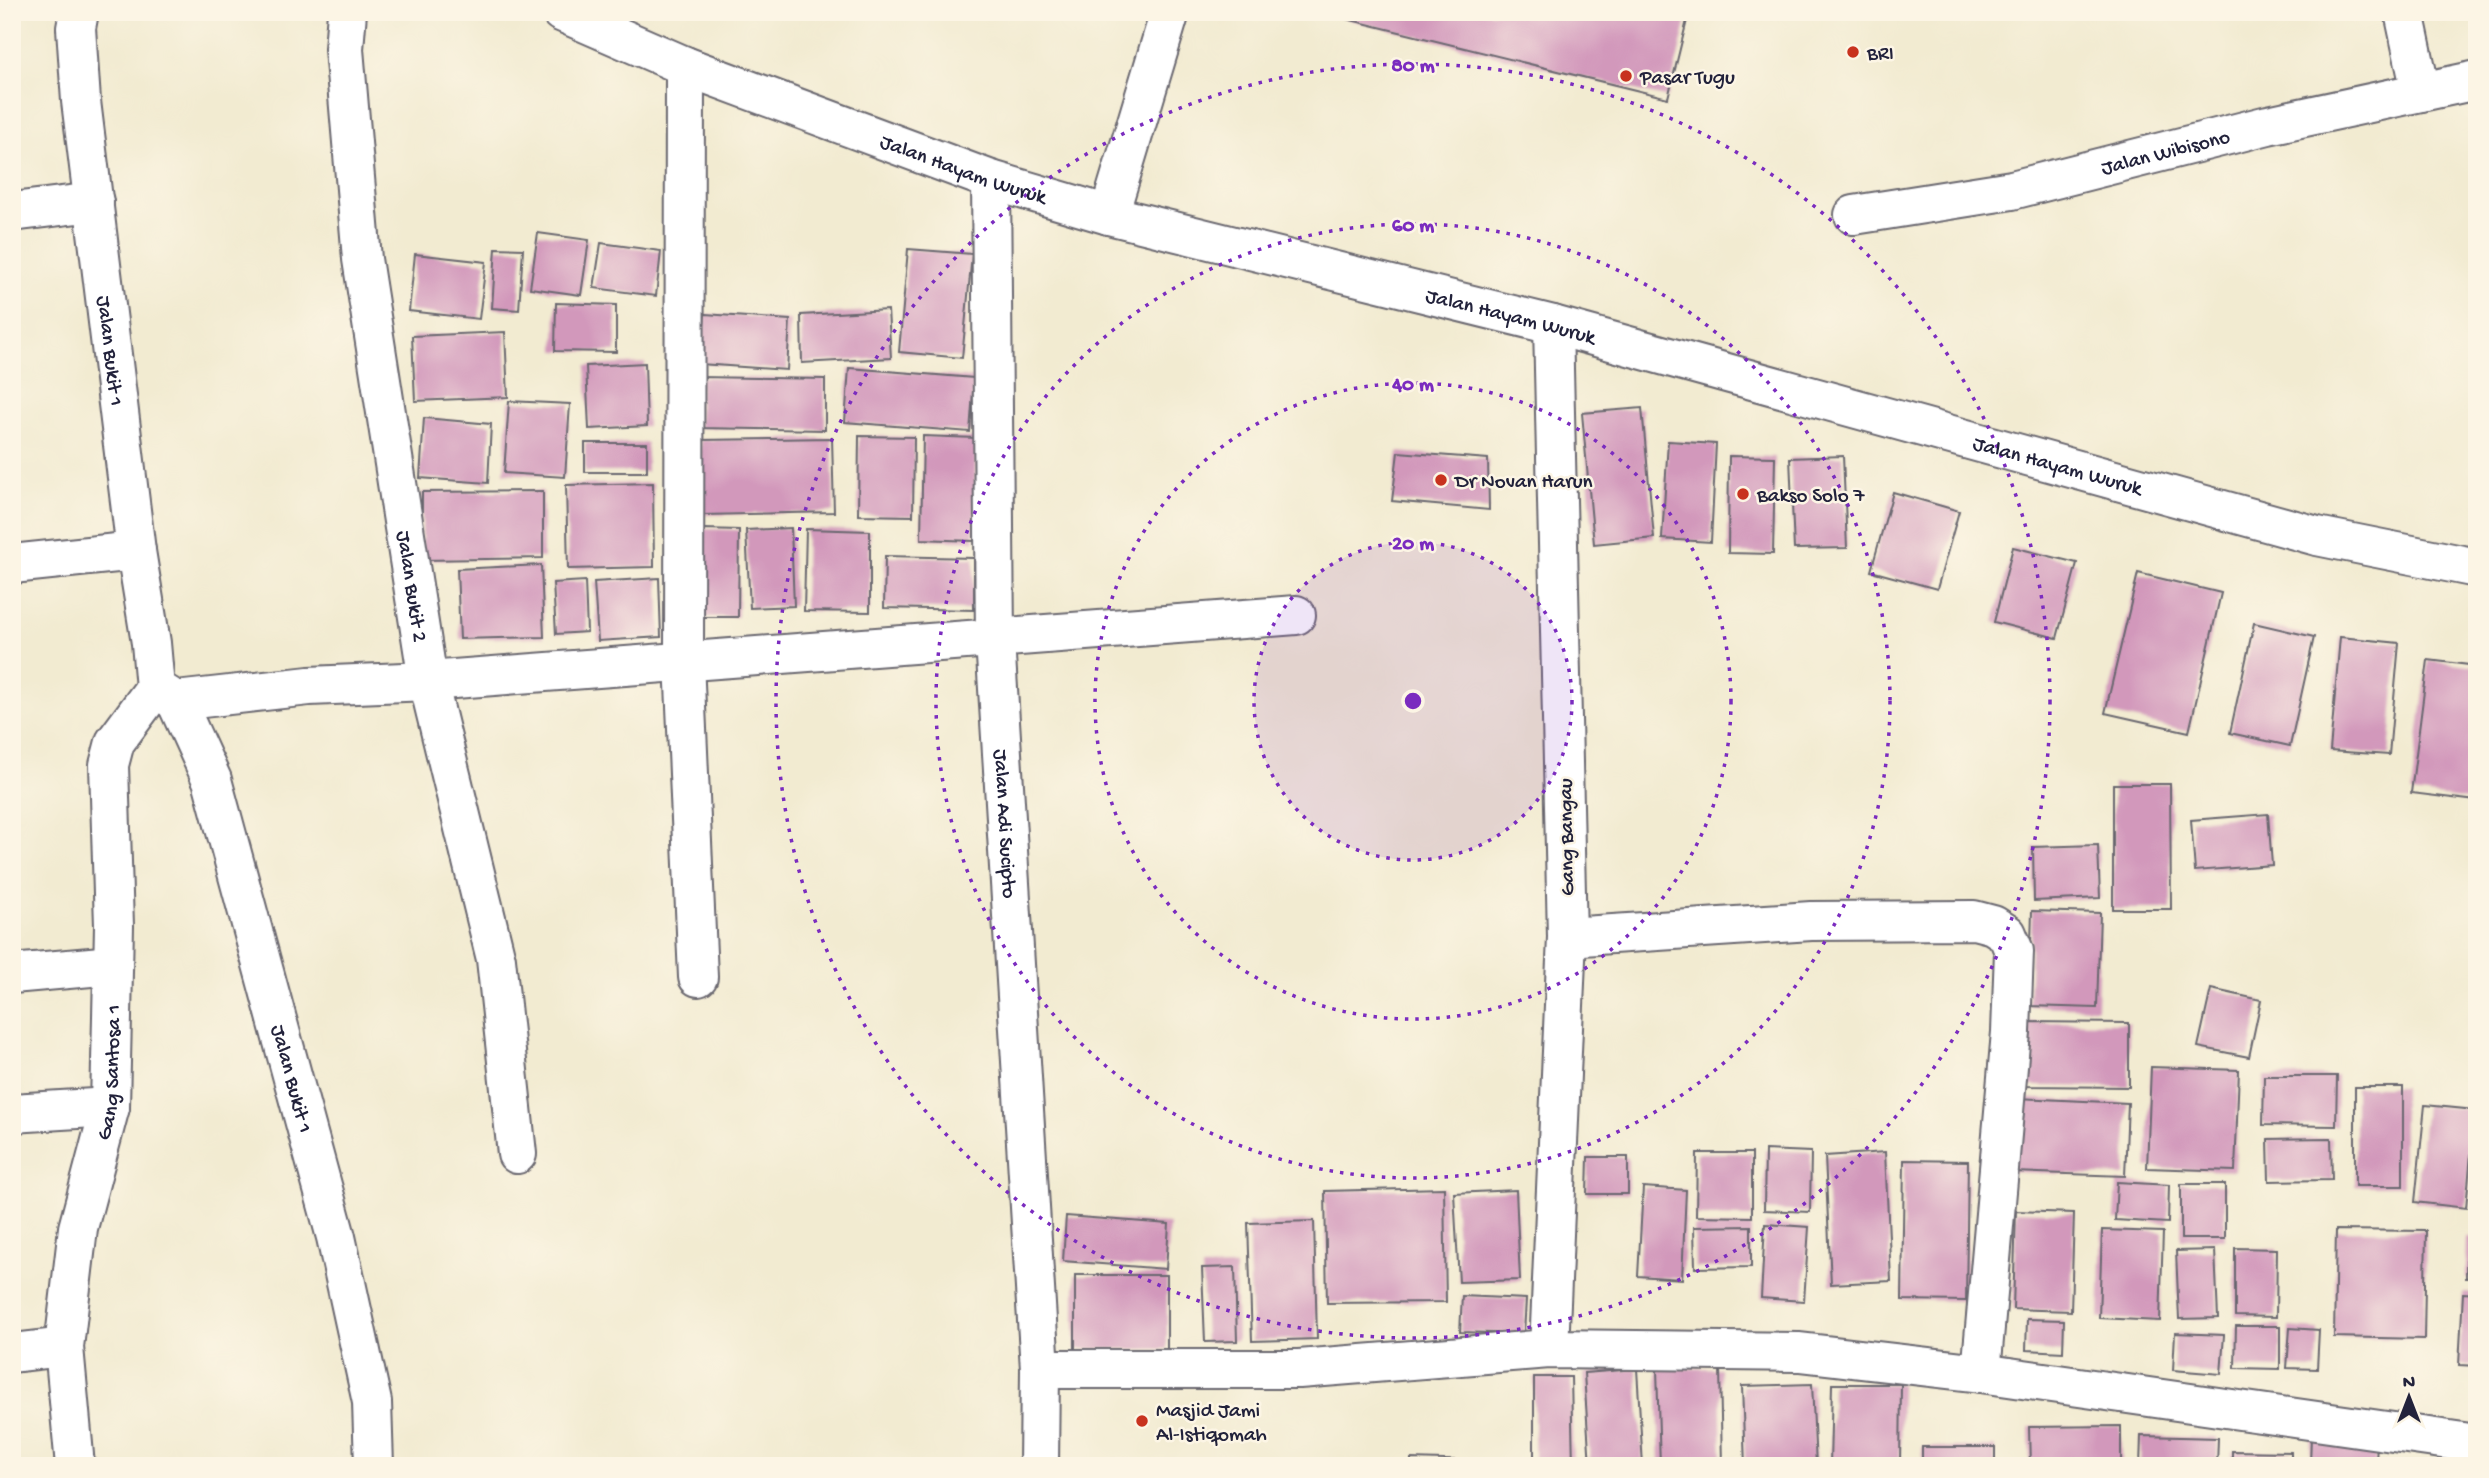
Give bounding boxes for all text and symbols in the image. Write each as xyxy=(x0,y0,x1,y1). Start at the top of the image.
place label: BRI xyxy=(1866,43,1894,68)
marker: BRI xyxy=(1845,44,1861,60)
text: 80 m xyxy=(1391,55,1435,80)
place label: Pasar Tugu xyxy=(1639,67,1735,92)
marker: Pasar Tugu xyxy=(1618,68,1634,84)
street label: Jalan Wibisono xyxy=(2099,126,2233,183)
street label: Jalan Hayam Wuruk xyxy=(876,131,1051,212)
text: 60 m xyxy=(1392,215,1434,240)
street label: Jalan Hayam Wuruk xyxy=(1423,285,1600,353)
street label: Jalan Bukit 1 xyxy=(89,295,127,408)
text: 40 m xyxy=(1391,374,1434,399)
street label: Jalan Hayam Wuruk xyxy=(1970,433,2147,504)
place label: Dr Novan Harun xyxy=(1453,471,1593,496)
marker: Dr Novan Harun xyxy=(1433,472,1449,488)
place label: Bakso Solo 7 xyxy=(1756,485,1865,510)
marker: Bakso Solo 7 xyxy=(1735,486,1751,502)
street label: Jalan Bukit 2 xyxy=(389,529,431,644)
text: 20 m xyxy=(1392,533,1434,558)
centre of rings xyxy=(1401,689,1425,713)
street label: Jalan Adi Sucipto xyxy=(986,748,1020,899)
street label: Gang Bangau xyxy=(1555,778,1582,896)
street label: Gang Santosa 1 xyxy=(93,1005,128,1143)
street label: Jalan Bukit 1 xyxy=(263,1023,316,1136)
north arrow xyxy=(2374,1362,2444,1432)
text: N xyxy=(2403,1372,2415,1395)
place label: Masjid Jami Al-Istiqomah xyxy=(1156,1400,1267,1449)
marker: Masjid Jami Al-Istiqomah xyxy=(1134,1413,1150,1429)

